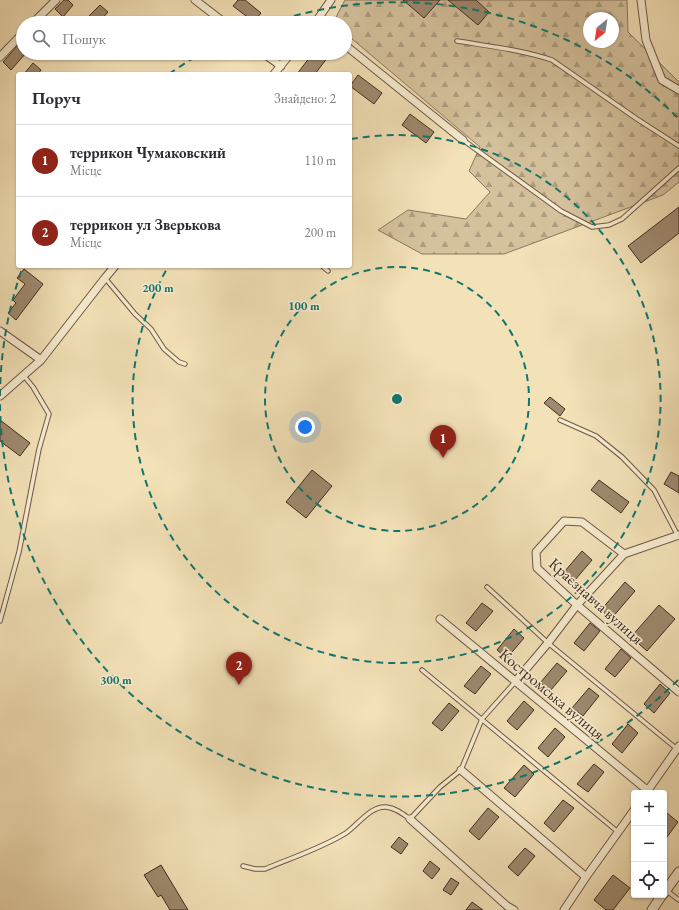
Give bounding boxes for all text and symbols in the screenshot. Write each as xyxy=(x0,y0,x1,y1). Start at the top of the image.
north arrow xyxy=(583,12,619,48)
search box xyxy=(16,16,352,60)
icon: search xyxy=(30,27,52,49)
text: Пошук xyxy=(62,29,106,48)
text: Поруч xyxy=(32,87,81,109)
text: Знайдено: 2 xyxy=(274,90,336,107)
text: террикон Чумаковский xyxy=(70,143,226,162)
text: 1 xyxy=(42,152,48,169)
text: 110 m xyxy=(305,152,336,169)
text: Місце xyxy=(70,162,102,179)
text: террикон ул Зверькова xyxy=(70,215,221,234)
text: 2 xyxy=(42,224,48,241)
text: 200 m xyxy=(305,224,336,241)
text: Місце xyxy=(70,234,102,251)
text: 200 m xyxy=(142,280,174,296)
text: 100 m xyxy=(288,298,320,314)
centre of rings xyxy=(390,392,404,406)
your location xyxy=(295,417,315,437)
pin: 1 xyxy=(430,425,456,458)
street label: Краєзнавча вулиця xyxy=(544,553,648,649)
street label: Костромська вулиця xyxy=(495,644,609,744)
pin: 2 xyxy=(226,652,252,685)
text: 300 m xyxy=(100,672,132,688)
map controls xyxy=(631,790,667,898)
button: + xyxy=(631,790,667,826)
button: − xyxy=(631,826,667,862)
button: locate xyxy=(631,862,667,898)

